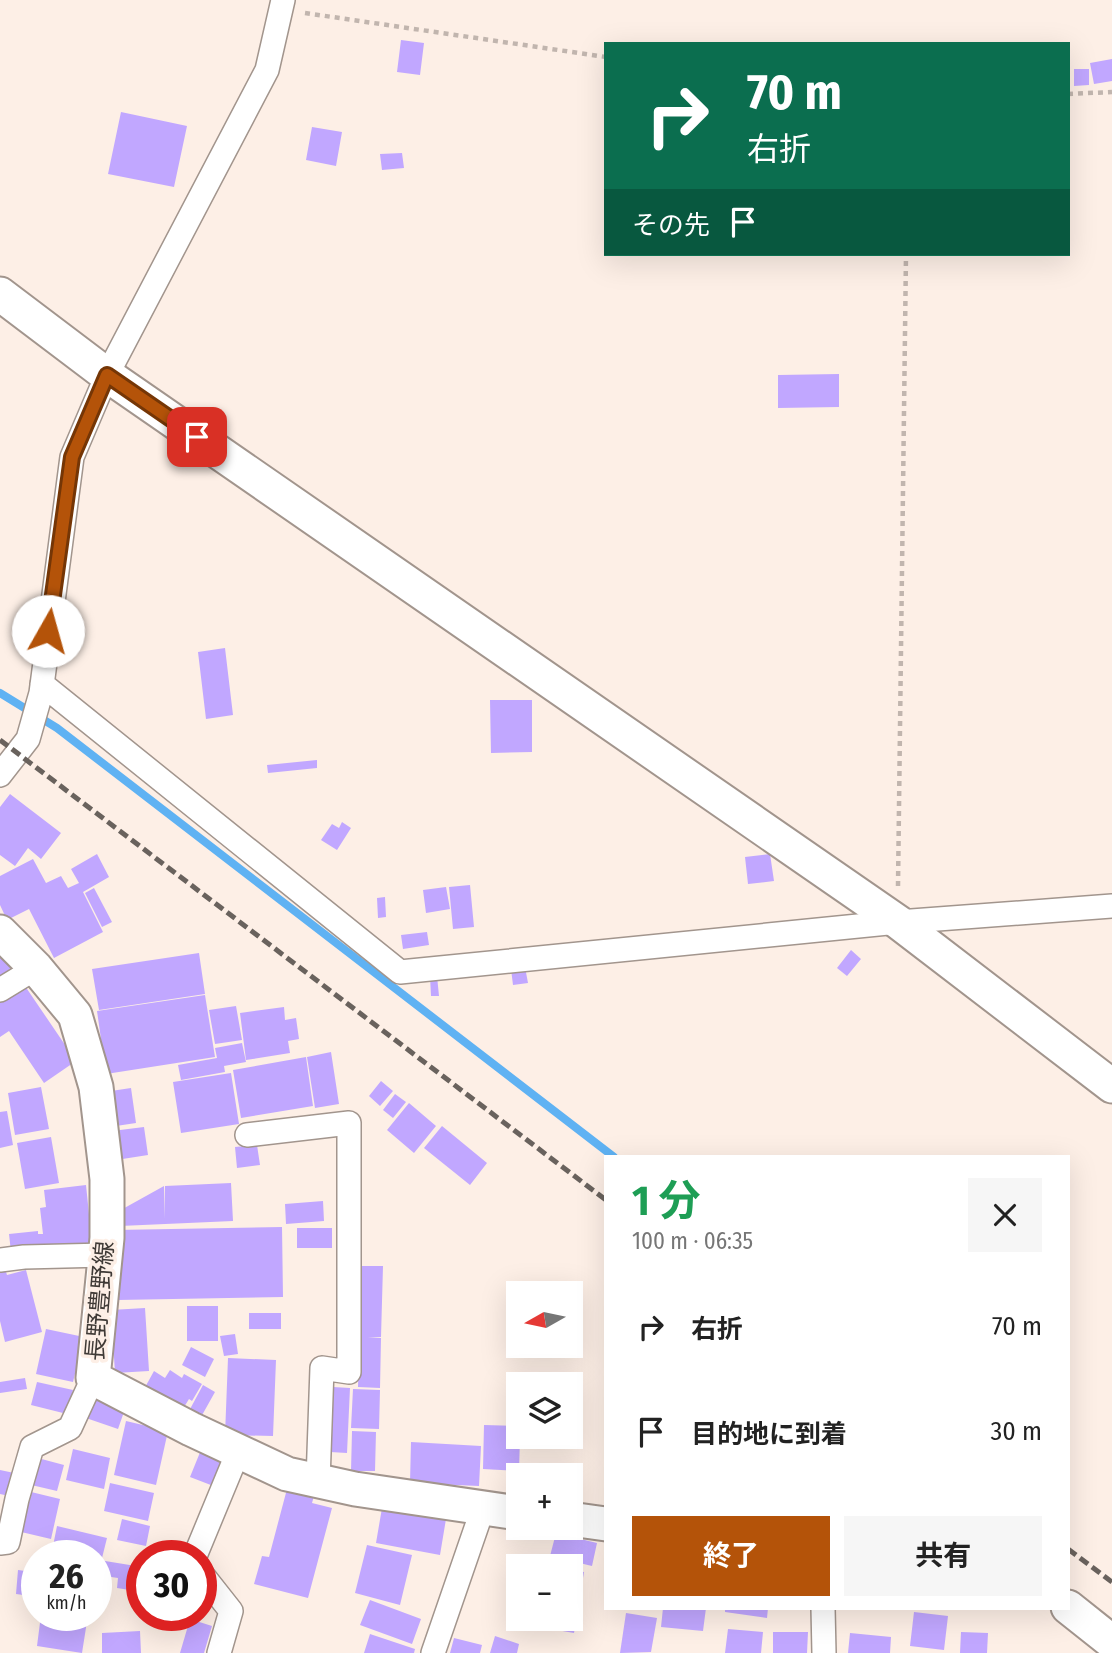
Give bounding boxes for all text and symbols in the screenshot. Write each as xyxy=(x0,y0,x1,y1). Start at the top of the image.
text: 70 m xyxy=(747,63,842,122)
icon: right xyxy=(632,70,723,161)
text: 右折 xyxy=(747,130,811,168)
icon: arrive xyxy=(724,203,762,241)
text: その先 xyxy=(632,210,710,241)
pin xyxy=(167,407,227,467)
icon: arrive xyxy=(178,418,216,456)
position arrow xyxy=(11,594,85,668)
text: 1 分 xyxy=(632,1176,701,1226)
button: close xyxy=(968,1178,1042,1252)
text: 100 m · 06:35 xyxy=(632,1227,753,1255)
street label: 長野豊野線 xyxy=(81,1240,119,1362)
north arrow xyxy=(506,1281,583,1358)
map controls xyxy=(506,1281,583,1631)
icon: right xyxy=(632,1308,670,1346)
text: 70 m xyxy=(992,1311,1042,1342)
text: 右折 xyxy=(691,1314,743,1345)
button: layers xyxy=(506,1372,583,1449)
icon: arrive xyxy=(632,1413,670,1451)
text: 30 m xyxy=(991,1416,1042,1447)
text: 目的地に到着 xyxy=(691,1419,847,1450)
button: + xyxy=(506,1463,583,1540)
button: 終了 xyxy=(632,1516,830,1596)
button: 共有 xyxy=(844,1516,1042,1596)
speed limit sign: 30 xyxy=(126,1540,217,1631)
button: − xyxy=(506,1554,583,1631)
text: 26 xyxy=(49,1555,84,1597)
text: km/h xyxy=(46,1592,87,1614)

